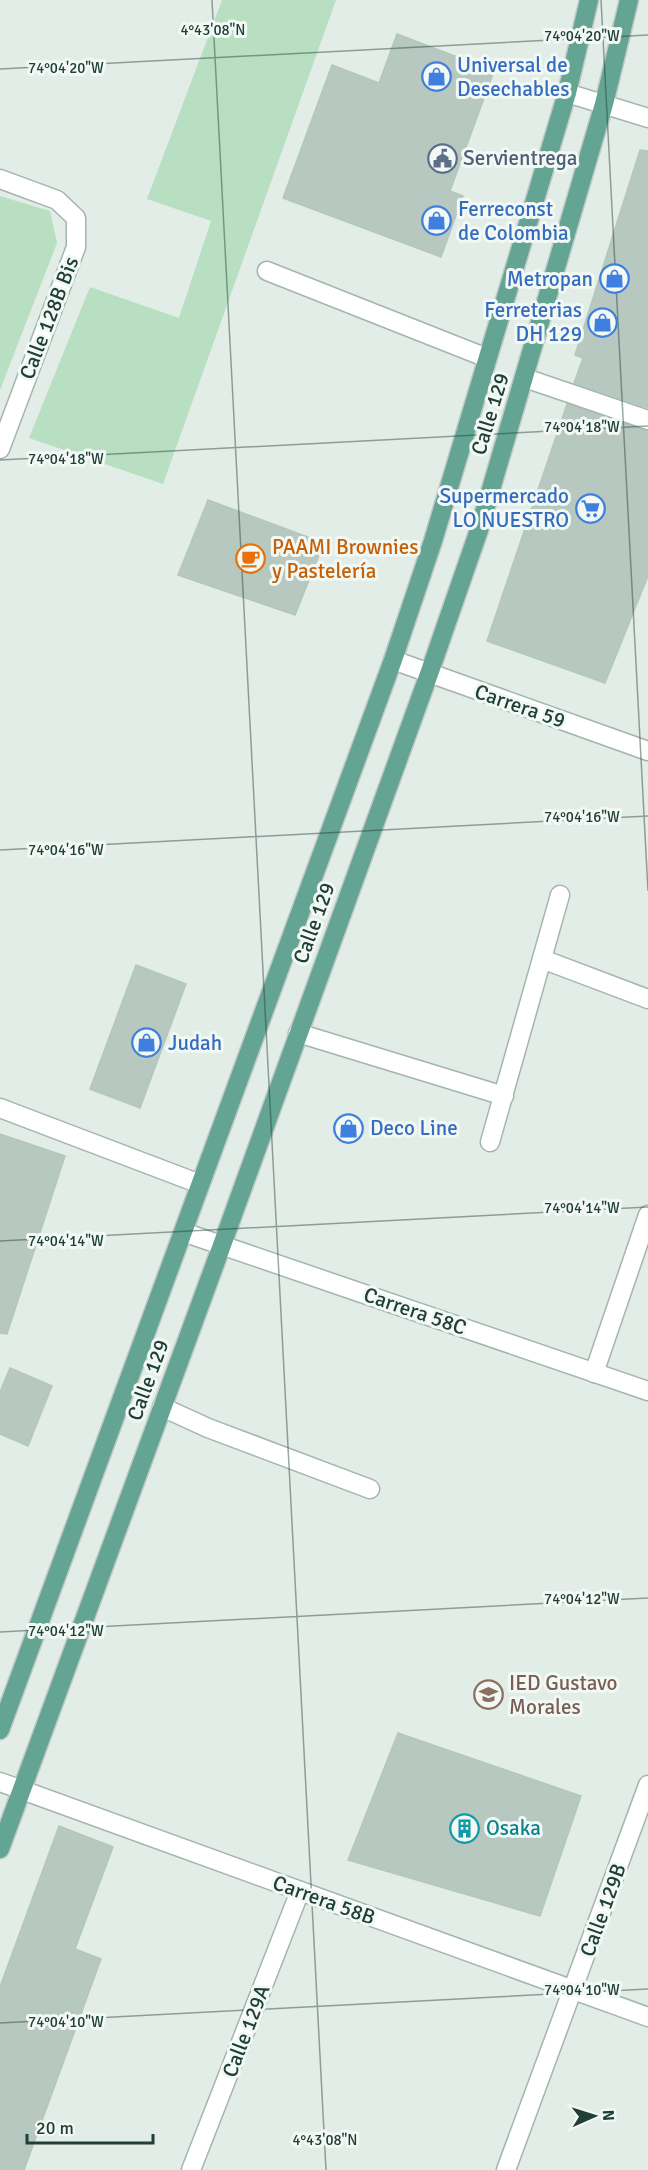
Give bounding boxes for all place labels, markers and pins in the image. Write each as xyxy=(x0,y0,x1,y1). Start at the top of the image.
place label: Universal de Desechables xyxy=(457,52,570,102)
shop icon: Universal de Desechables xyxy=(420,61,452,93)
public building icon: Servientrega xyxy=(426,142,458,174)
place label: Servientrega xyxy=(463,145,577,171)
place label: Ferreconst de Colombia xyxy=(458,196,569,246)
shop icon: Ferreconst de Colombia xyxy=(421,205,453,237)
shop icon: Metropan xyxy=(598,263,630,295)
place label: Metropan xyxy=(507,266,593,292)
place label: Ferreterias DH 129 xyxy=(484,297,582,347)
shop icon: Ferreterias DH 129 xyxy=(587,306,619,338)
place label: Supermercado LO NUESTRO xyxy=(439,483,569,533)
supermarket icon: Supermercado LO NUESTRO xyxy=(574,492,606,524)
place label: PAAMI Brownies y Pastelería xyxy=(272,534,419,584)
cafe icon: PAAMI Brownies y Pastelería xyxy=(235,543,267,575)
shop icon: Judah xyxy=(131,1027,163,1059)
place label: Judah xyxy=(168,1030,222,1056)
shop icon: Deco Line xyxy=(333,1112,365,1144)
place label: Deco Line xyxy=(370,1115,458,1141)
place label: IED Gustavo Morales xyxy=(509,1670,617,1720)
school or university icon: IED Gustavo Morales xyxy=(472,1679,504,1711)
building icon: Osaka xyxy=(449,1812,481,1844)
place label: Osaka xyxy=(486,1815,541,1841)

